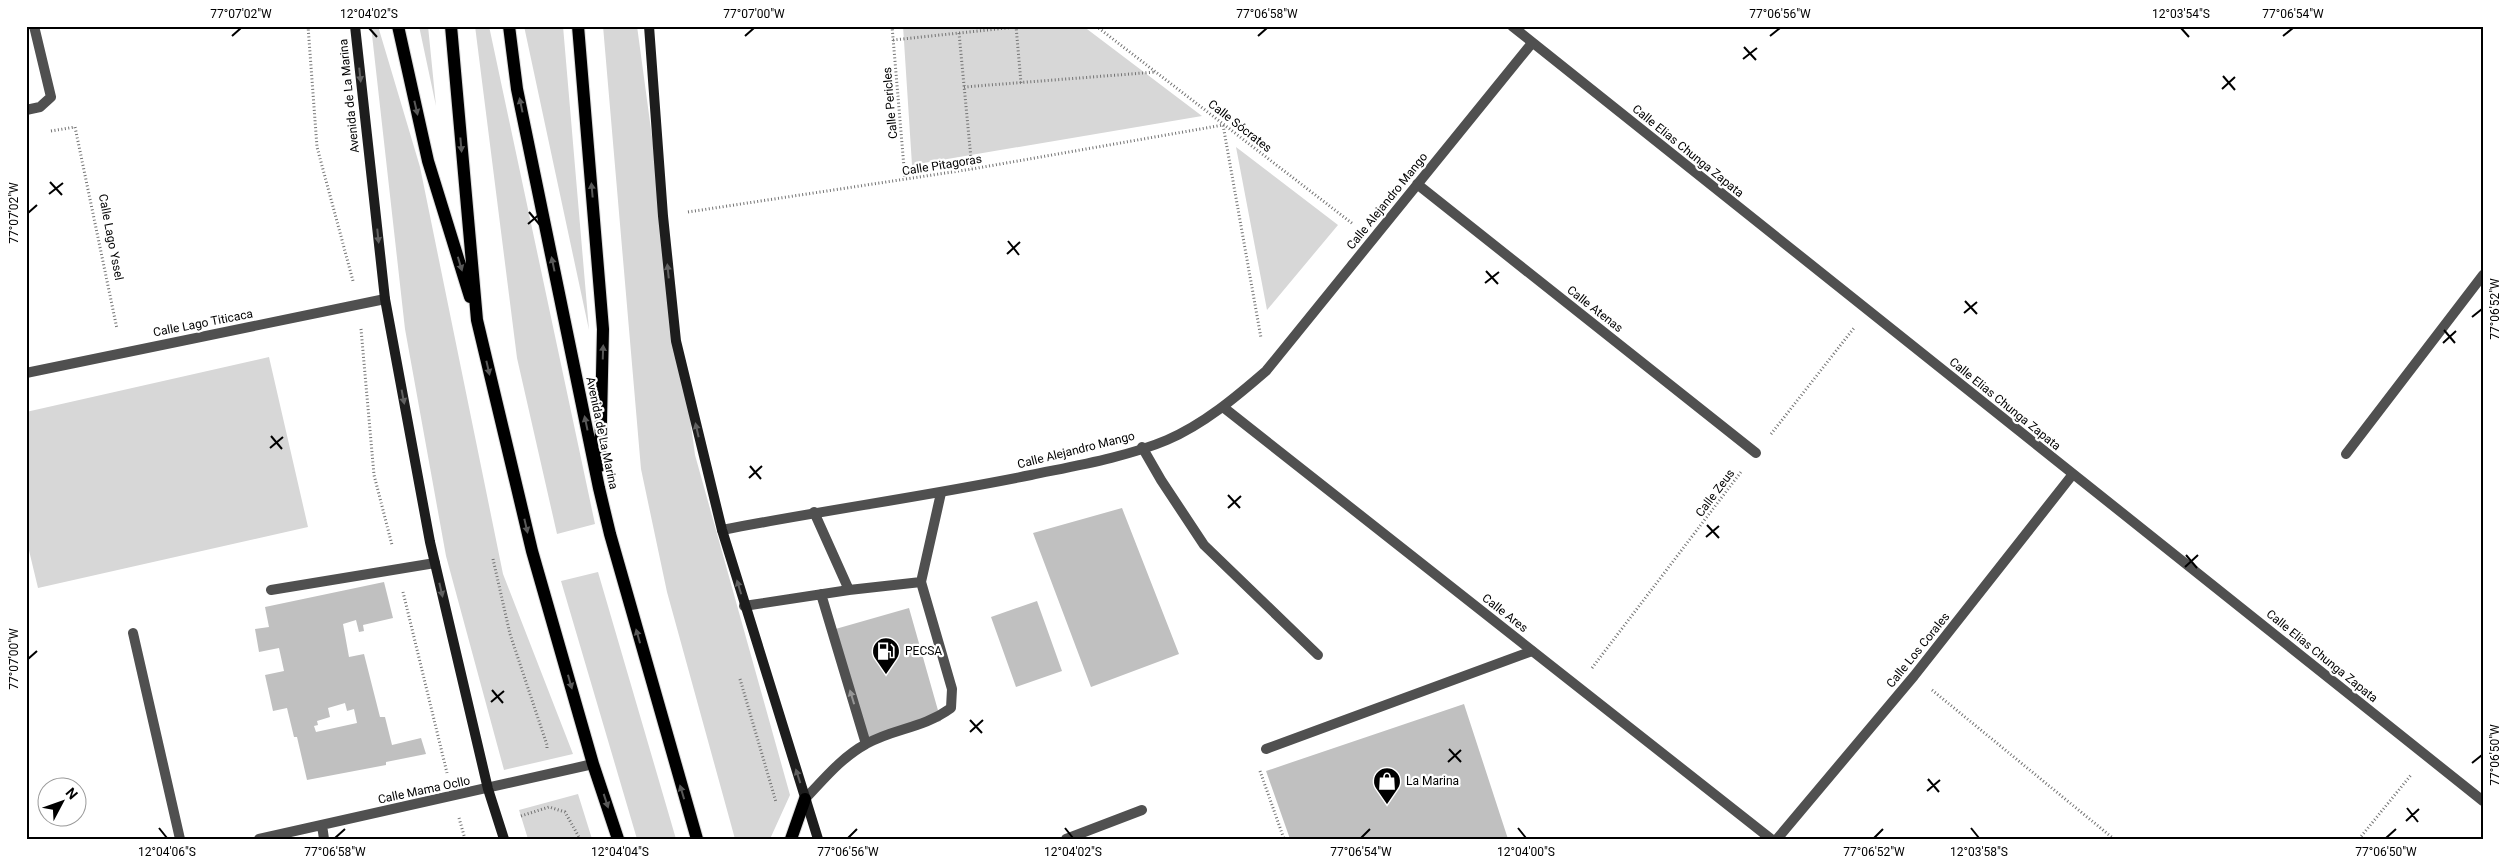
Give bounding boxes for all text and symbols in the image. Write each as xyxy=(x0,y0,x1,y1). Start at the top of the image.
text: 77°07'02"W xyxy=(210,7,272,21)
text: 12°04'02"S xyxy=(340,7,398,21)
text: 77°07'00"W xyxy=(723,7,785,21)
text: 77°06'58"W xyxy=(1236,7,1298,21)
text: 77°06'56"W xyxy=(1749,7,1811,21)
text: 12°03'54"S xyxy=(2152,7,2210,21)
text: 77°06'54"W xyxy=(2262,7,2324,21)
street label: Avenida de La Marina xyxy=(336,38,362,154)
street label: Calle Pericles xyxy=(880,66,900,140)
one-way arrow xyxy=(356,67,364,83)
one-way arrow xyxy=(516,96,524,112)
street label: Calle Sócrates xyxy=(1206,97,1274,155)
one-way arrow xyxy=(412,100,420,116)
street label: Calle Elias Chunga Zapata xyxy=(1629,102,1747,200)
one-way arrow xyxy=(458,137,466,153)
street label: Calle Alejandro Mango xyxy=(1344,150,1430,252)
street label: Calle Pitagoras xyxy=(901,152,983,178)
text: 77°07'02"W xyxy=(7,182,21,244)
one-way arrow xyxy=(587,182,595,198)
street label: Calle Lago Yssel xyxy=(96,193,126,281)
one-way arrow xyxy=(374,228,382,244)
one-way arrow xyxy=(549,256,557,271)
one-way arrow xyxy=(456,257,464,272)
one-way arrow xyxy=(664,262,672,278)
text: 77°06'52"W xyxy=(2488,278,2502,340)
street label: Calle Atenas xyxy=(1564,283,1626,335)
street label: Calle Lago Titicaca xyxy=(152,306,254,340)
one-way arrow xyxy=(599,344,607,360)
street label: Calle Elias Chunga Zapata xyxy=(1946,355,2064,453)
one-way arrow xyxy=(484,360,492,375)
street label: Avenida de La Marina xyxy=(583,375,621,491)
one-way arrow xyxy=(399,389,407,404)
one-way arrow xyxy=(581,415,589,431)
one-way arrow xyxy=(693,423,701,438)
street label: Calle Alejandro Mango xyxy=(1016,429,1136,471)
street label: Calle Zeus xyxy=(1693,467,1737,519)
one-way arrow xyxy=(522,518,530,533)
one-way arrow xyxy=(734,580,742,595)
one-way arrow xyxy=(437,583,445,598)
street label: Calle Ares xyxy=(1479,591,1531,635)
street label: Calle Elias Chunga Zapata xyxy=(2263,607,2381,705)
street label: Calle Los Corales xyxy=(1883,610,1953,690)
text: 77°07'00"W xyxy=(7,628,21,690)
one-way arrow xyxy=(634,628,642,643)
fuel station icon: PECSA xyxy=(871,636,901,675)
place label: PECSA xyxy=(905,644,942,658)
one-way arrow xyxy=(566,675,574,690)
one-way arrow xyxy=(847,689,855,704)
text: 77°06'50"W xyxy=(2488,724,2502,786)
shop icon: La Marina xyxy=(1372,766,1402,805)
one-way arrow xyxy=(794,768,801,783)
street label: Calle Mama Ocllo xyxy=(377,773,471,807)
place label: La Marina xyxy=(1406,774,1459,788)
north arrow xyxy=(38,778,88,828)
text: N xyxy=(63,784,81,802)
one-way arrow xyxy=(678,785,686,800)
one-way arrow xyxy=(602,794,610,809)
text: 12°04'06"S xyxy=(138,845,196,859)
text: 77°06'58"W xyxy=(304,845,366,859)
text: 12°04'04"S xyxy=(591,845,649,859)
text: 77°06'56"W xyxy=(817,845,879,859)
text: 12°04'02"S xyxy=(1044,845,1102,859)
text: 77°06'54"W xyxy=(1330,845,1392,859)
text: 12°04'00"S xyxy=(1497,845,1555,859)
text: 77°06'52"W xyxy=(1843,845,1905,859)
text: 12°03'58"S xyxy=(1950,845,2008,859)
text: 77°06'50"W xyxy=(2355,845,2417,859)

